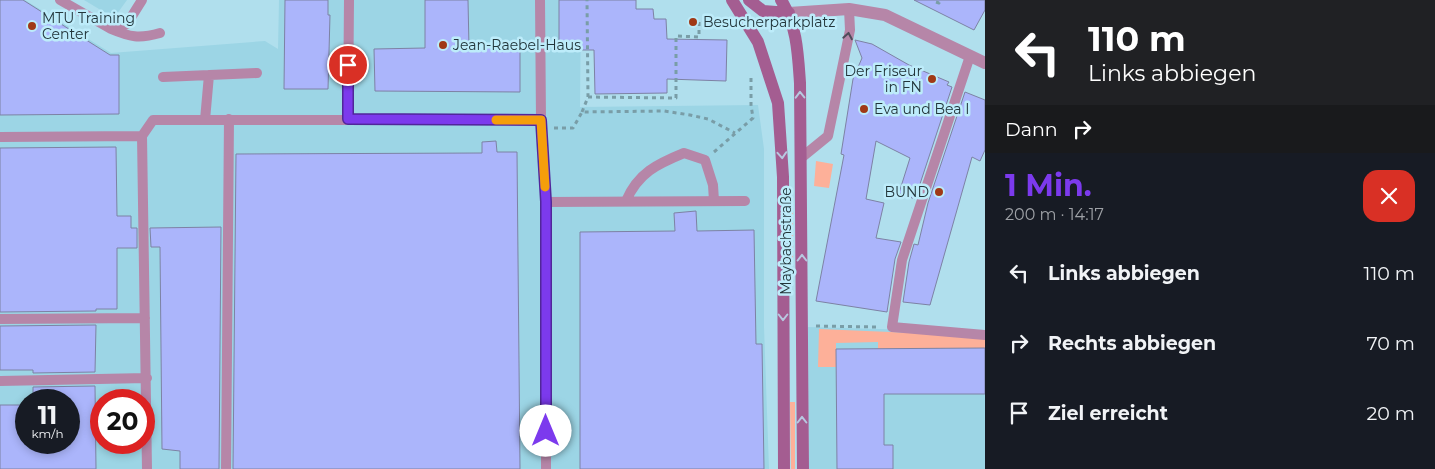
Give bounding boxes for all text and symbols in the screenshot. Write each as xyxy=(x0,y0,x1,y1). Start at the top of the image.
place label: MTU Training Center xyxy=(42,9,135,43)
place label: Besucherparkplatz xyxy=(703,13,835,31)
marker: Besucherparkplatz xyxy=(687,16,699,28)
text: 110 m xyxy=(1088,17,1186,60)
marker: MTU Training Center xyxy=(26,20,38,32)
icon: left xyxy=(1005,20,1070,85)
one-way arrow xyxy=(843,32,853,41)
place label: Jean-Raebel-Haus xyxy=(452,36,581,54)
marker: Jean-Raebel-Haus xyxy=(437,39,449,51)
pin xyxy=(327,44,369,86)
icon: arrive xyxy=(334,51,362,79)
text: Links abbiegen xyxy=(1088,60,1256,87)
place label: Der Friseur in FN xyxy=(844,62,922,96)
marker: Der Friseur in FN xyxy=(926,73,938,85)
one-way arrow xyxy=(795,91,805,99)
place label: Eva und Bea I xyxy=(874,100,969,118)
marker: Eva und Bea I xyxy=(858,103,870,115)
icon: right xyxy=(1068,115,1096,143)
text: Dann xyxy=(1005,118,1058,141)
one-way arrow xyxy=(776,151,787,159)
text: 1 Min. xyxy=(1005,167,1092,204)
button: close xyxy=(1363,170,1415,222)
place label: BUND xyxy=(884,183,929,201)
marker: BUND xyxy=(933,186,945,198)
street label: Maybachstraße xyxy=(777,187,795,295)
text: 200 m · 14:17 xyxy=(1005,205,1104,224)
one-way arrow xyxy=(797,254,807,262)
icon: left xyxy=(1005,259,1033,287)
text: Links abbiegen xyxy=(1048,262,1200,285)
text: 110 m xyxy=(1364,262,1415,285)
one-way arrow xyxy=(778,314,789,322)
icon: right xyxy=(1005,329,1033,357)
text: Rechts abbiegen xyxy=(1048,332,1216,355)
text: 70 m xyxy=(1366,332,1415,355)
speed limit sign: 20 xyxy=(90,389,155,454)
icon: arrive xyxy=(1005,399,1033,427)
text: 11 xyxy=(38,400,57,430)
text: Ziel erreicht xyxy=(1048,402,1168,425)
text: 20 m xyxy=(1367,402,1415,425)
position arrow xyxy=(519,404,571,456)
one-way arrow xyxy=(797,416,807,424)
text: km/h xyxy=(31,426,64,441)

